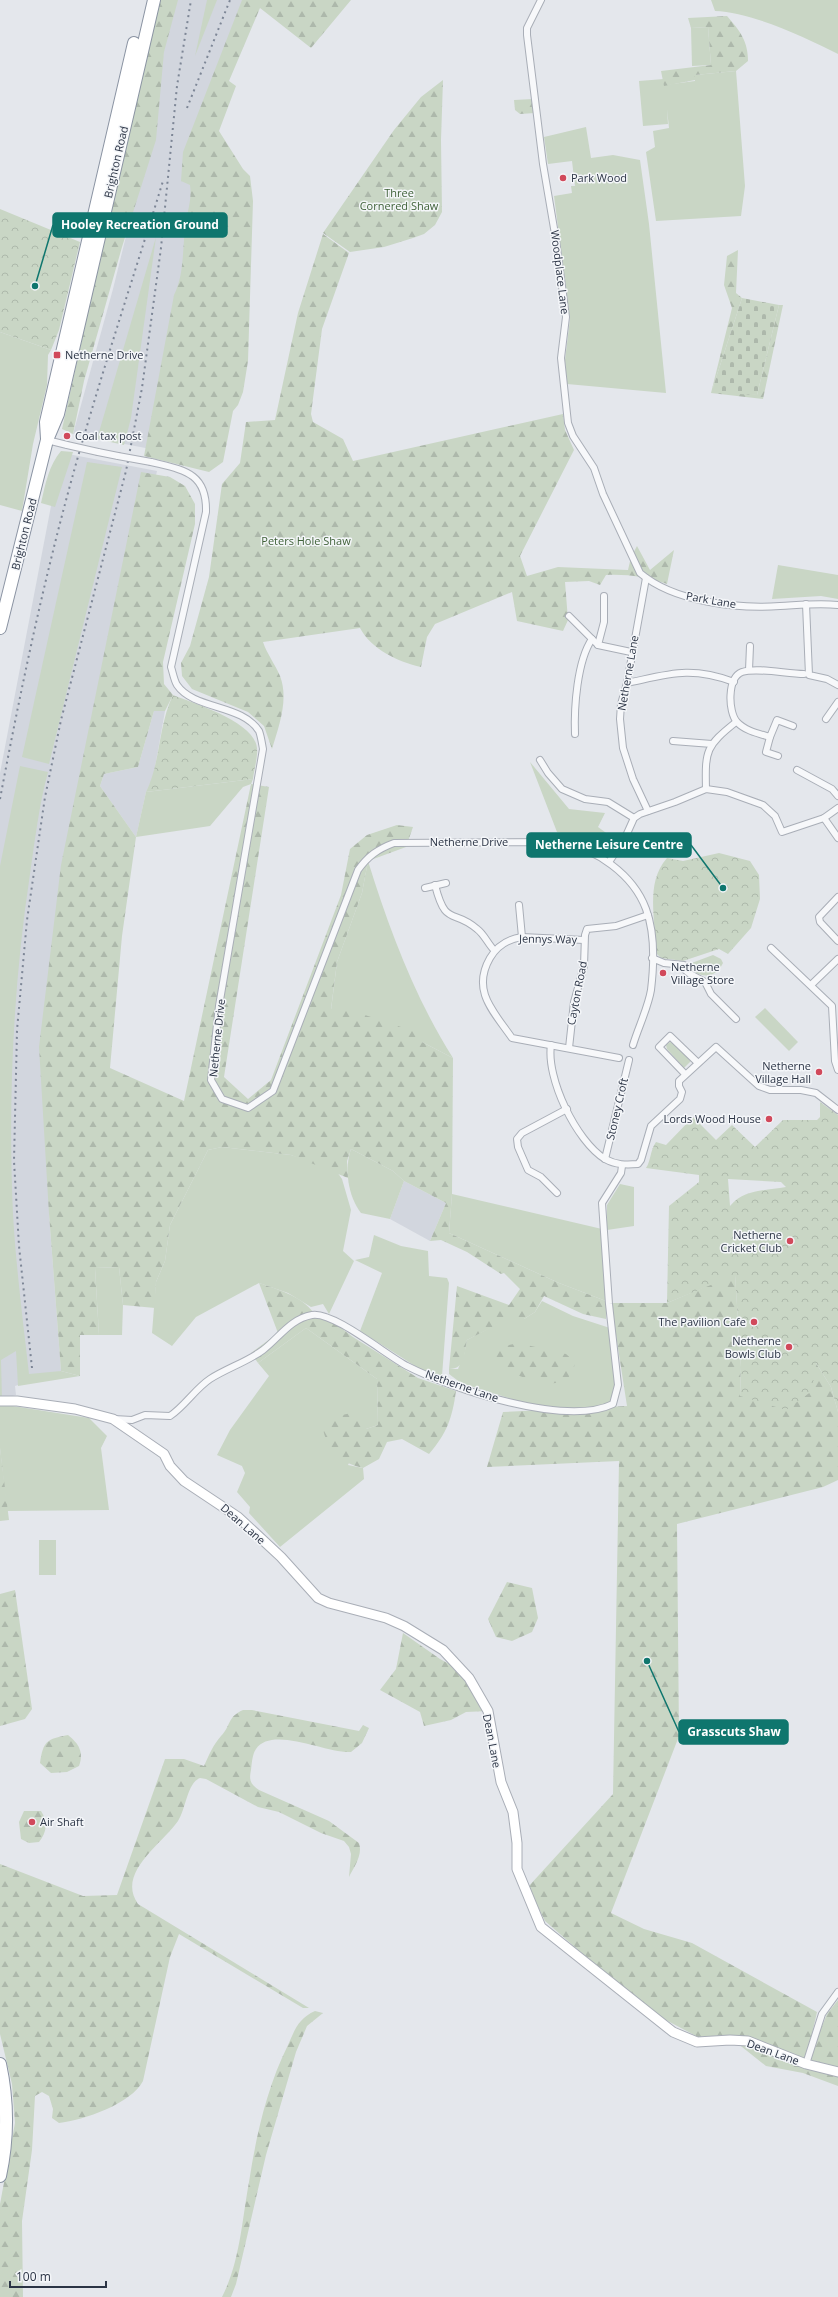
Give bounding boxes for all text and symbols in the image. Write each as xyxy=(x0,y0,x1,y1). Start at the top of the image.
street label: Brighton Road xyxy=(100,124,131,199)
place label: Park Wood xyxy=(571,170,627,185)
marker: Park Wood xyxy=(558,173,568,183)
park label: Three Cornered Shaw xyxy=(360,185,439,213)
callout: Hooley Recreation Ground xyxy=(53,213,227,237)
text: Hooley Recreation Ground xyxy=(61,216,219,233)
street label: Woodplace Lane xyxy=(548,229,573,315)
place label: Netherne Drive xyxy=(65,347,144,362)
marker: Netherne Drive xyxy=(52,350,62,360)
place label: Coal tax post xyxy=(75,428,142,443)
marker: Coal tax post xyxy=(62,431,72,441)
street label: Brighton Road xyxy=(7,496,40,571)
park label: Peters Hole Shaw xyxy=(261,533,351,548)
street label: Park Lane xyxy=(685,588,737,611)
street label: Netherne Lane xyxy=(613,634,642,712)
callout: Netherne Leisure Centre xyxy=(527,833,691,857)
street label: Netherne Drive xyxy=(430,834,508,849)
text: Netherne Leisure Centre xyxy=(535,836,683,853)
street label: Jennys Way xyxy=(518,930,578,947)
place label: Netherne Village Store xyxy=(671,959,734,987)
street label: Cayton Road xyxy=(563,960,590,1026)
marker: Netherne Village Store xyxy=(658,968,668,978)
street label: Netherne Drive xyxy=(205,998,228,1078)
place label: Netherne Village Hall xyxy=(755,1058,811,1086)
marker: Netherne Village Hall xyxy=(814,1067,824,1077)
street label: Stoney Croft xyxy=(602,1076,631,1142)
place label: Lords Wood House xyxy=(663,1111,761,1126)
marker: Lords Wood House xyxy=(764,1114,774,1124)
place label: Netherne Cricket Club xyxy=(721,1227,782,1255)
marker: Netherne Cricket Club xyxy=(785,1236,795,1246)
place label: The Pavilion Cafe xyxy=(658,1314,746,1329)
marker: The Pavilion Cafe xyxy=(749,1317,759,1327)
place label: Netherne Bowls Club xyxy=(725,1333,781,1361)
marker: Netherne Bowls Club xyxy=(784,1342,794,1352)
street label: Netherne Lane xyxy=(424,1366,501,1405)
street label: Dean Lane xyxy=(218,1500,269,1547)
street label: Dean Lane xyxy=(480,1713,505,1769)
callout: Grasscuts Shaw xyxy=(679,1720,788,1744)
text: Grasscuts Shaw xyxy=(687,1723,782,1740)
place label: Air Shaft xyxy=(40,1814,84,1829)
marker: Air Shaft xyxy=(27,1817,37,1827)
street label: Dean Lane xyxy=(745,2035,801,2068)
scale bar xyxy=(10,2263,106,2289)
text: 100 m xyxy=(16,2268,51,2285)

